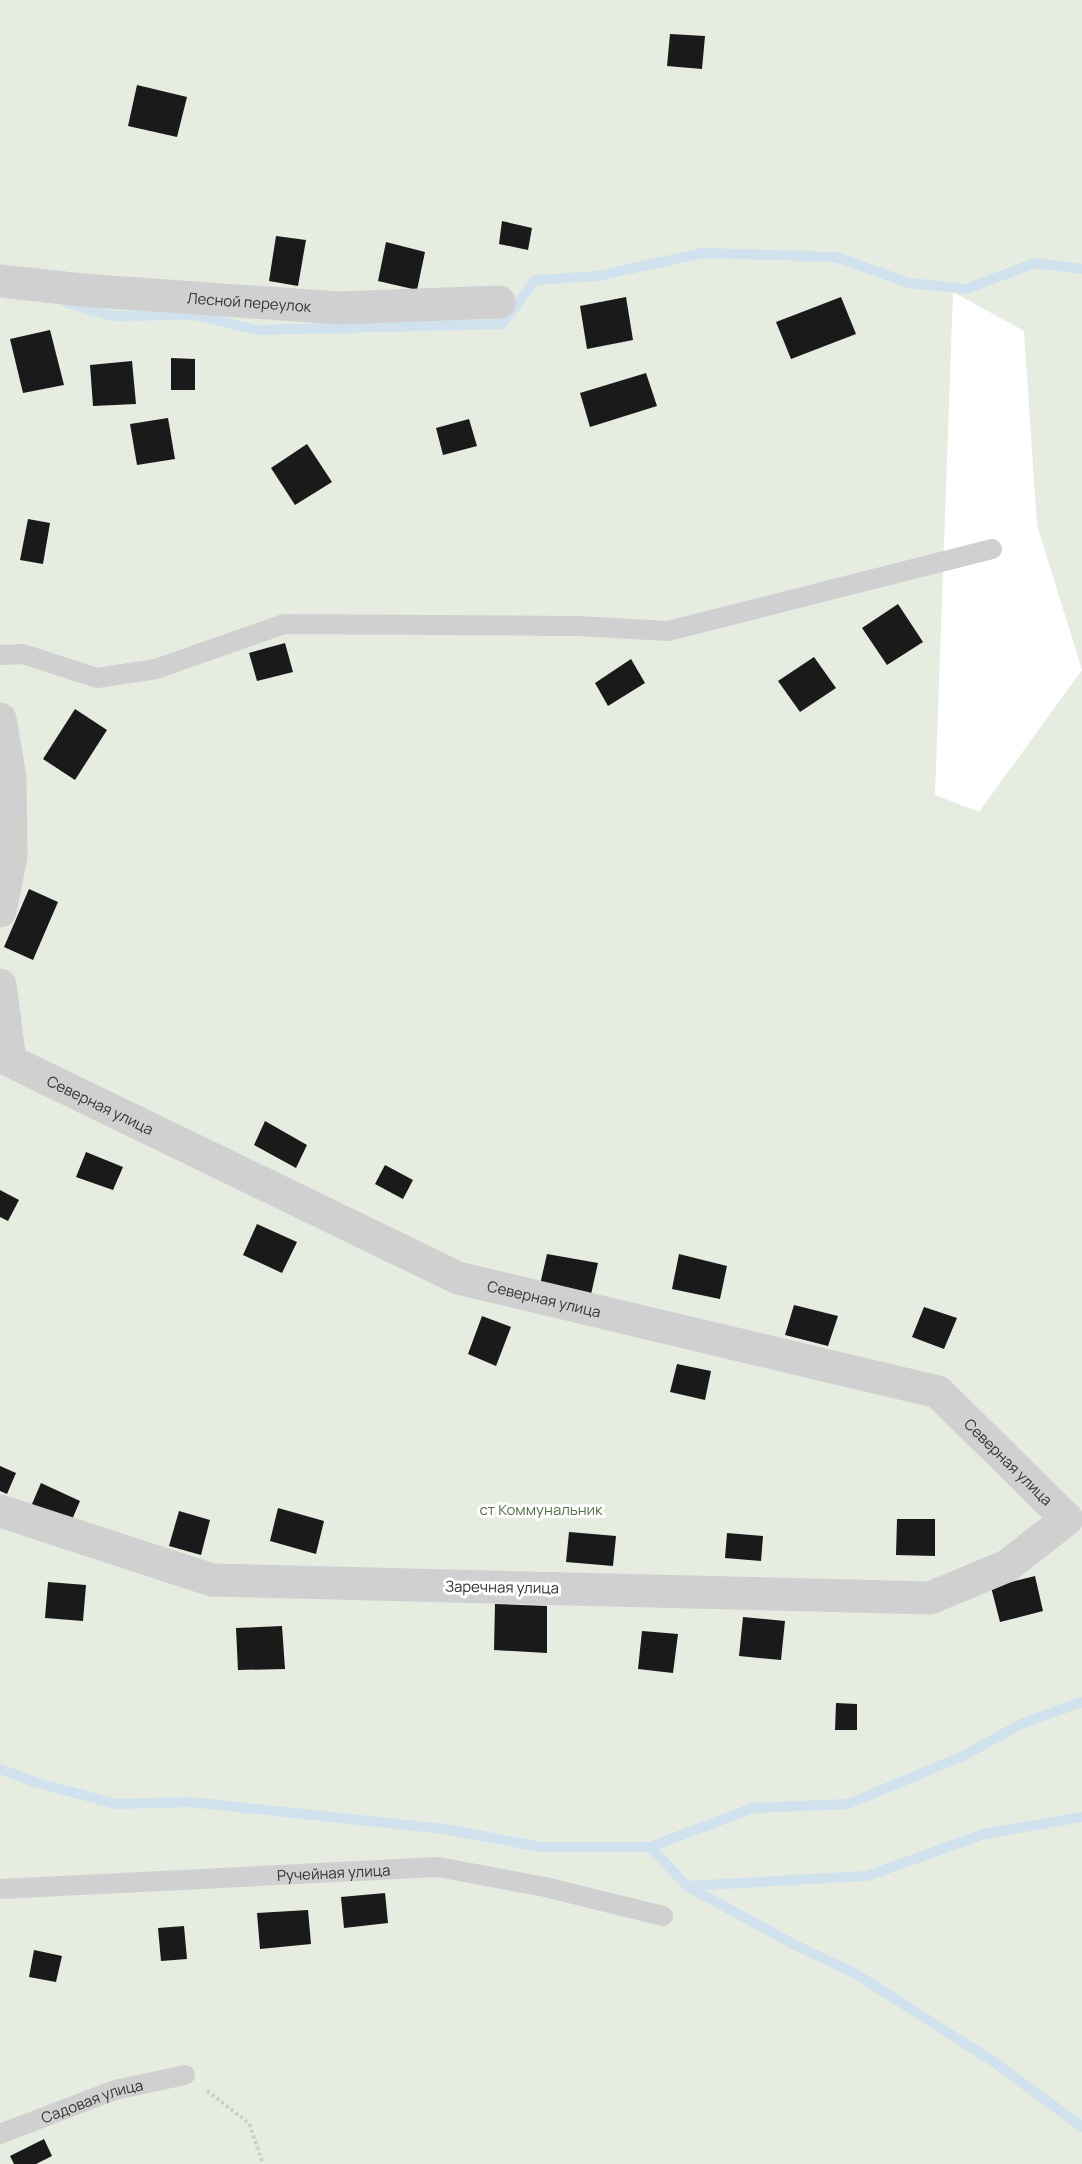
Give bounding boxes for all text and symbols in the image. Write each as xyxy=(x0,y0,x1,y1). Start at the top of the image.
street label: Лесной переулок xyxy=(186,287,312,317)
street label: Северная улица xyxy=(43,1070,157,1140)
street label: Северная улица xyxy=(485,1275,603,1322)
street label: Северная улица xyxy=(960,1413,1057,1510)
park label: ст Коммунальник xyxy=(480,1499,603,1520)
street label: Заречная улица xyxy=(445,1576,559,1598)
street label: Ручейная улица xyxy=(276,1859,391,1886)
street label: Садовая улица xyxy=(38,2074,145,2128)

